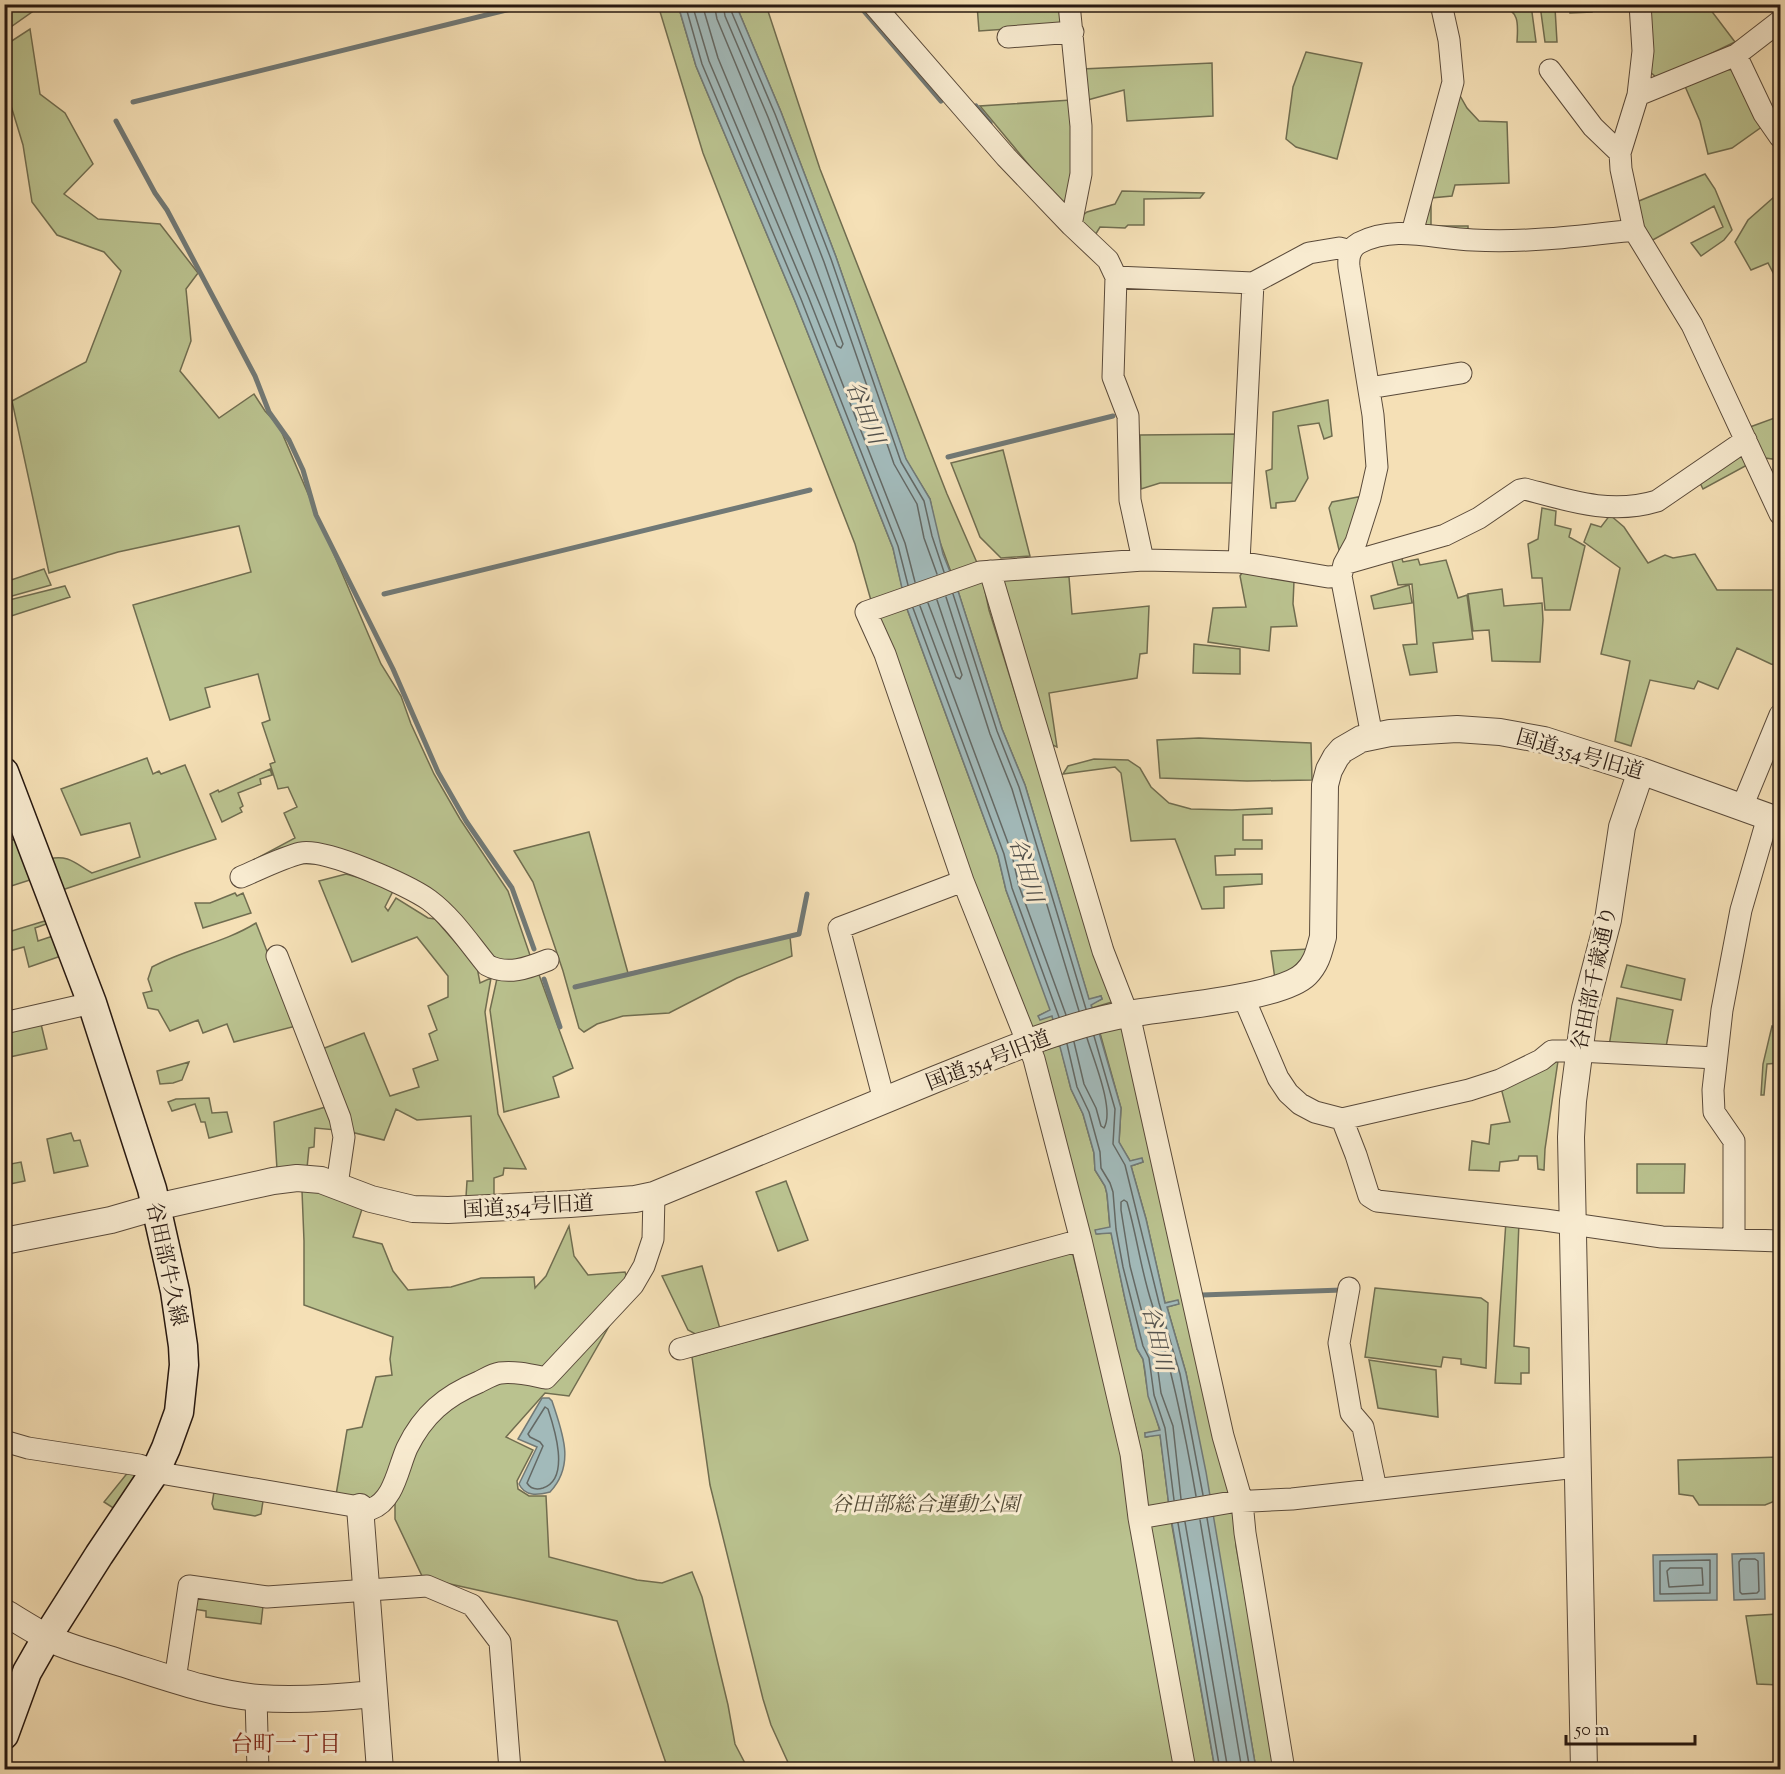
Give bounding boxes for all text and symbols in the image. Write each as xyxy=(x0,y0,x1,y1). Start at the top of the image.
water label: 谷田川 xyxy=(836,377,891,452)
street label: 国道354号旧道 xyxy=(1512,723,1647,788)
water label: 谷田川 xyxy=(999,835,1050,909)
street label: 谷田部千歳通り xyxy=(1566,903,1626,1053)
street label: 国道354号旧道 xyxy=(922,1024,1055,1099)
street label: 国道354号旧道 xyxy=(462,1190,594,1226)
street label: 谷田部牛久線 xyxy=(137,1200,193,1329)
water label: 谷田川 xyxy=(1132,1303,1179,1376)
park label: 谷田部総合運動公園 xyxy=(831,1491,1022,1521)
scale bar xyxy=(1566,1708,1695,1746)
text: 50 m xyxy=(1574,1718,1610,1744)
district label: 台町一丁目 xyxy=(231,1730,341,1762)

